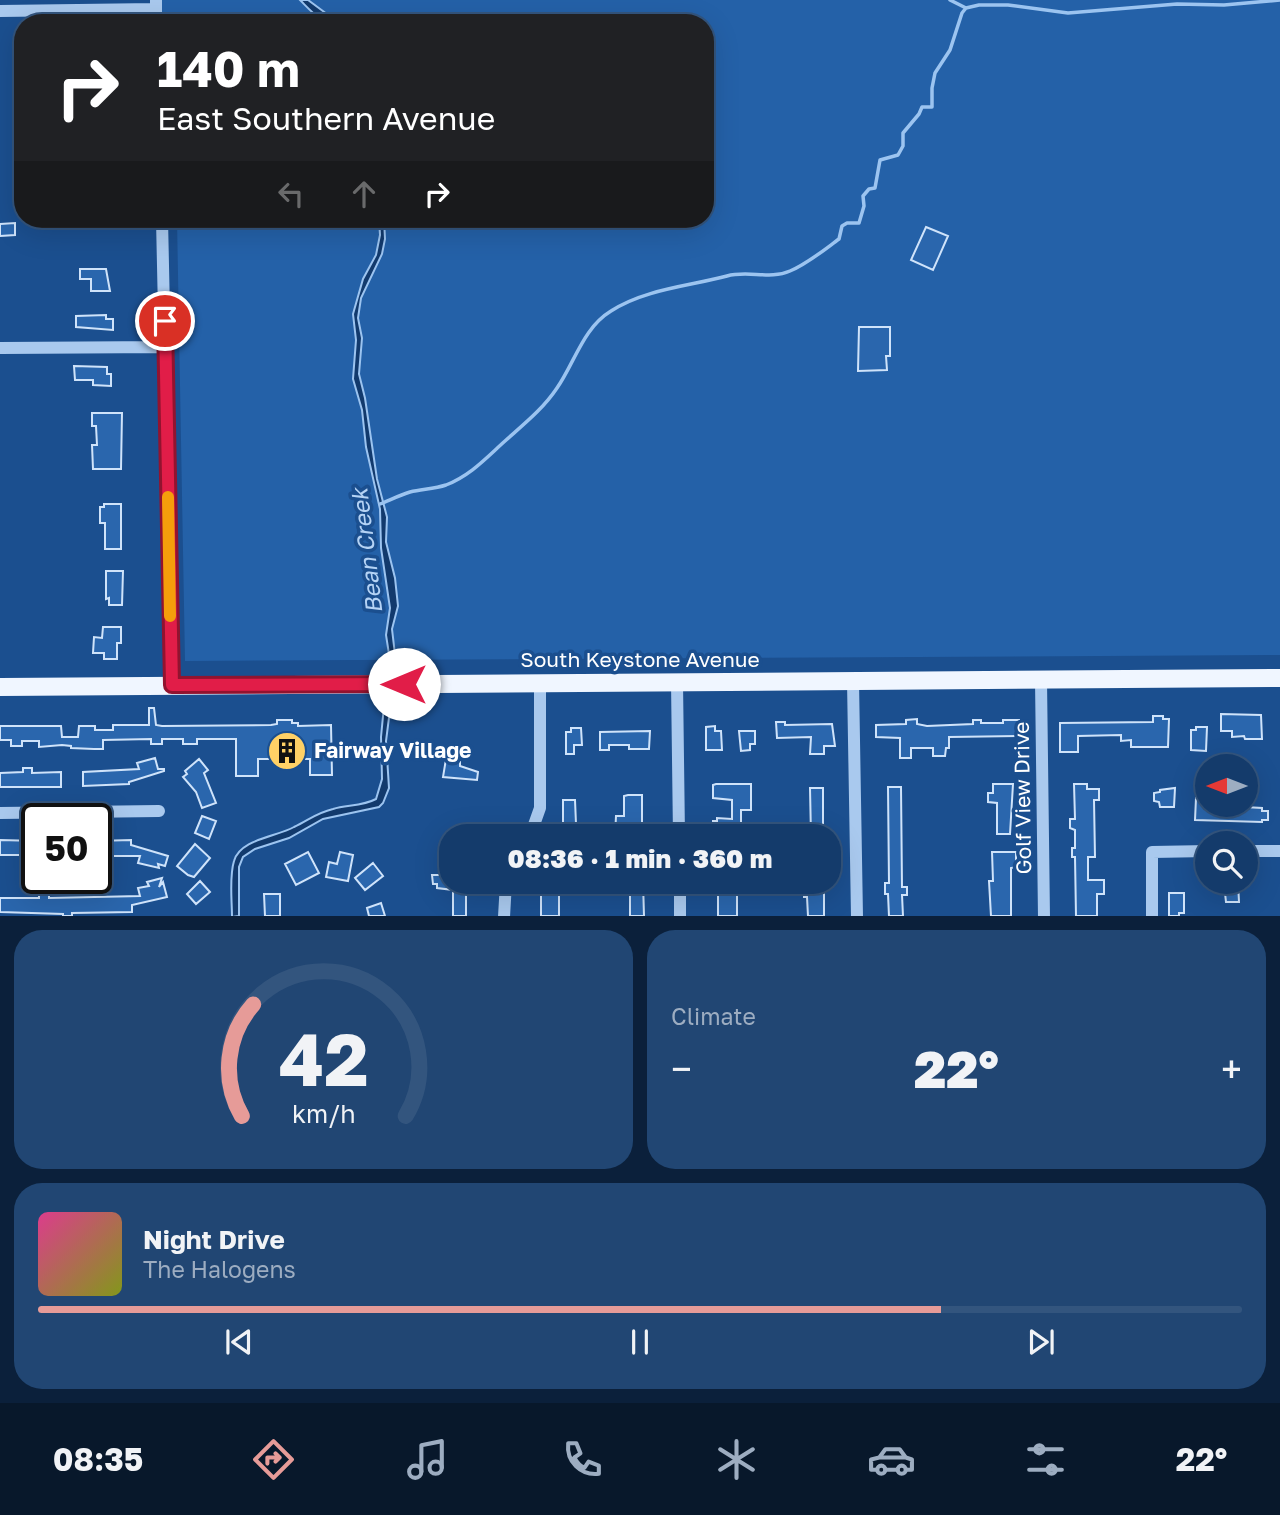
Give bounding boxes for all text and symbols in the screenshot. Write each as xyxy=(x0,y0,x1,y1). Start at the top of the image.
text: 140 m xyxy=(157,39,300,98)
icon: right xyxy=(42,42,133,133)
text: East Southern Avenue xyxy=(157,99,495,137)
icon: left xyxy=(272,175,310,213)
icon: ahead xyxy=(345,175,383,213)
icon: right xyxy=(418,175,456,213)
pin xyxy=(135,291,195,351)
icon: arrive xyxy=(146,302,184,340)
water label: Bean Creek xyxy=(344,485,388,615)
street label: South Keystone Avenue xyxy=(520,646,760,672)
position arrow xyxy=(367,647,441,721)
street label: Golf View Drive xyxy=(1008,722,1036,875)
building icon: Fairway Village xyxy=(266,730,308,772)
place label: Fairway Village xyxy=(314,737,471,763)
north arrow xyxy=(1195,754,1258,817)
map controls xyxy=(1195,754,1258,894)
speed limit sign: 50 xyxy=(21,803,112,894)
button: search xyxy=(1195,831,1258,894)
text: 08:36 · 1 min · 360 m xyxy=(508,843,772,874)
text: Climate xyxy=(671,1002,756,1030)
text: 42 xyxy=(279,1015,368,1102)
text: 22° xyxy=(914,1037,999,1099)
text: − xyxy=(671,1046,692,1091)
text: + xyxy=(1221,1046,1242,1091)
text: km/h xyxy=(292,1097,355,1128)
text: Night Drive xyxy=(143,1224,285,1255)
text: The Halogens xyxy=(143,1255,296,1283)
icon: previous xyxy=(220,1323,258,1361)
icon: pause xyxy=(621,1323,659,1361)
icon: next xyxy=(1022,1323,1060,1361)
icon: directions xyxy=(249,1435,298,1484)
icon: music xyxy=(403,1435,452,1484)
icon: phone xyxy=(558,1435,607,1484)
icon: climate xyxy=(712,1435,761,1484)
icon: car xyxy=(867,1435,916,1484)
icon: filters xyxy=(1021,1435,1070,1484)
text: 08:35 xyxy=(53,1440,143,1478)
text: 22° xyxy=(1176,1440,1227,1478)

